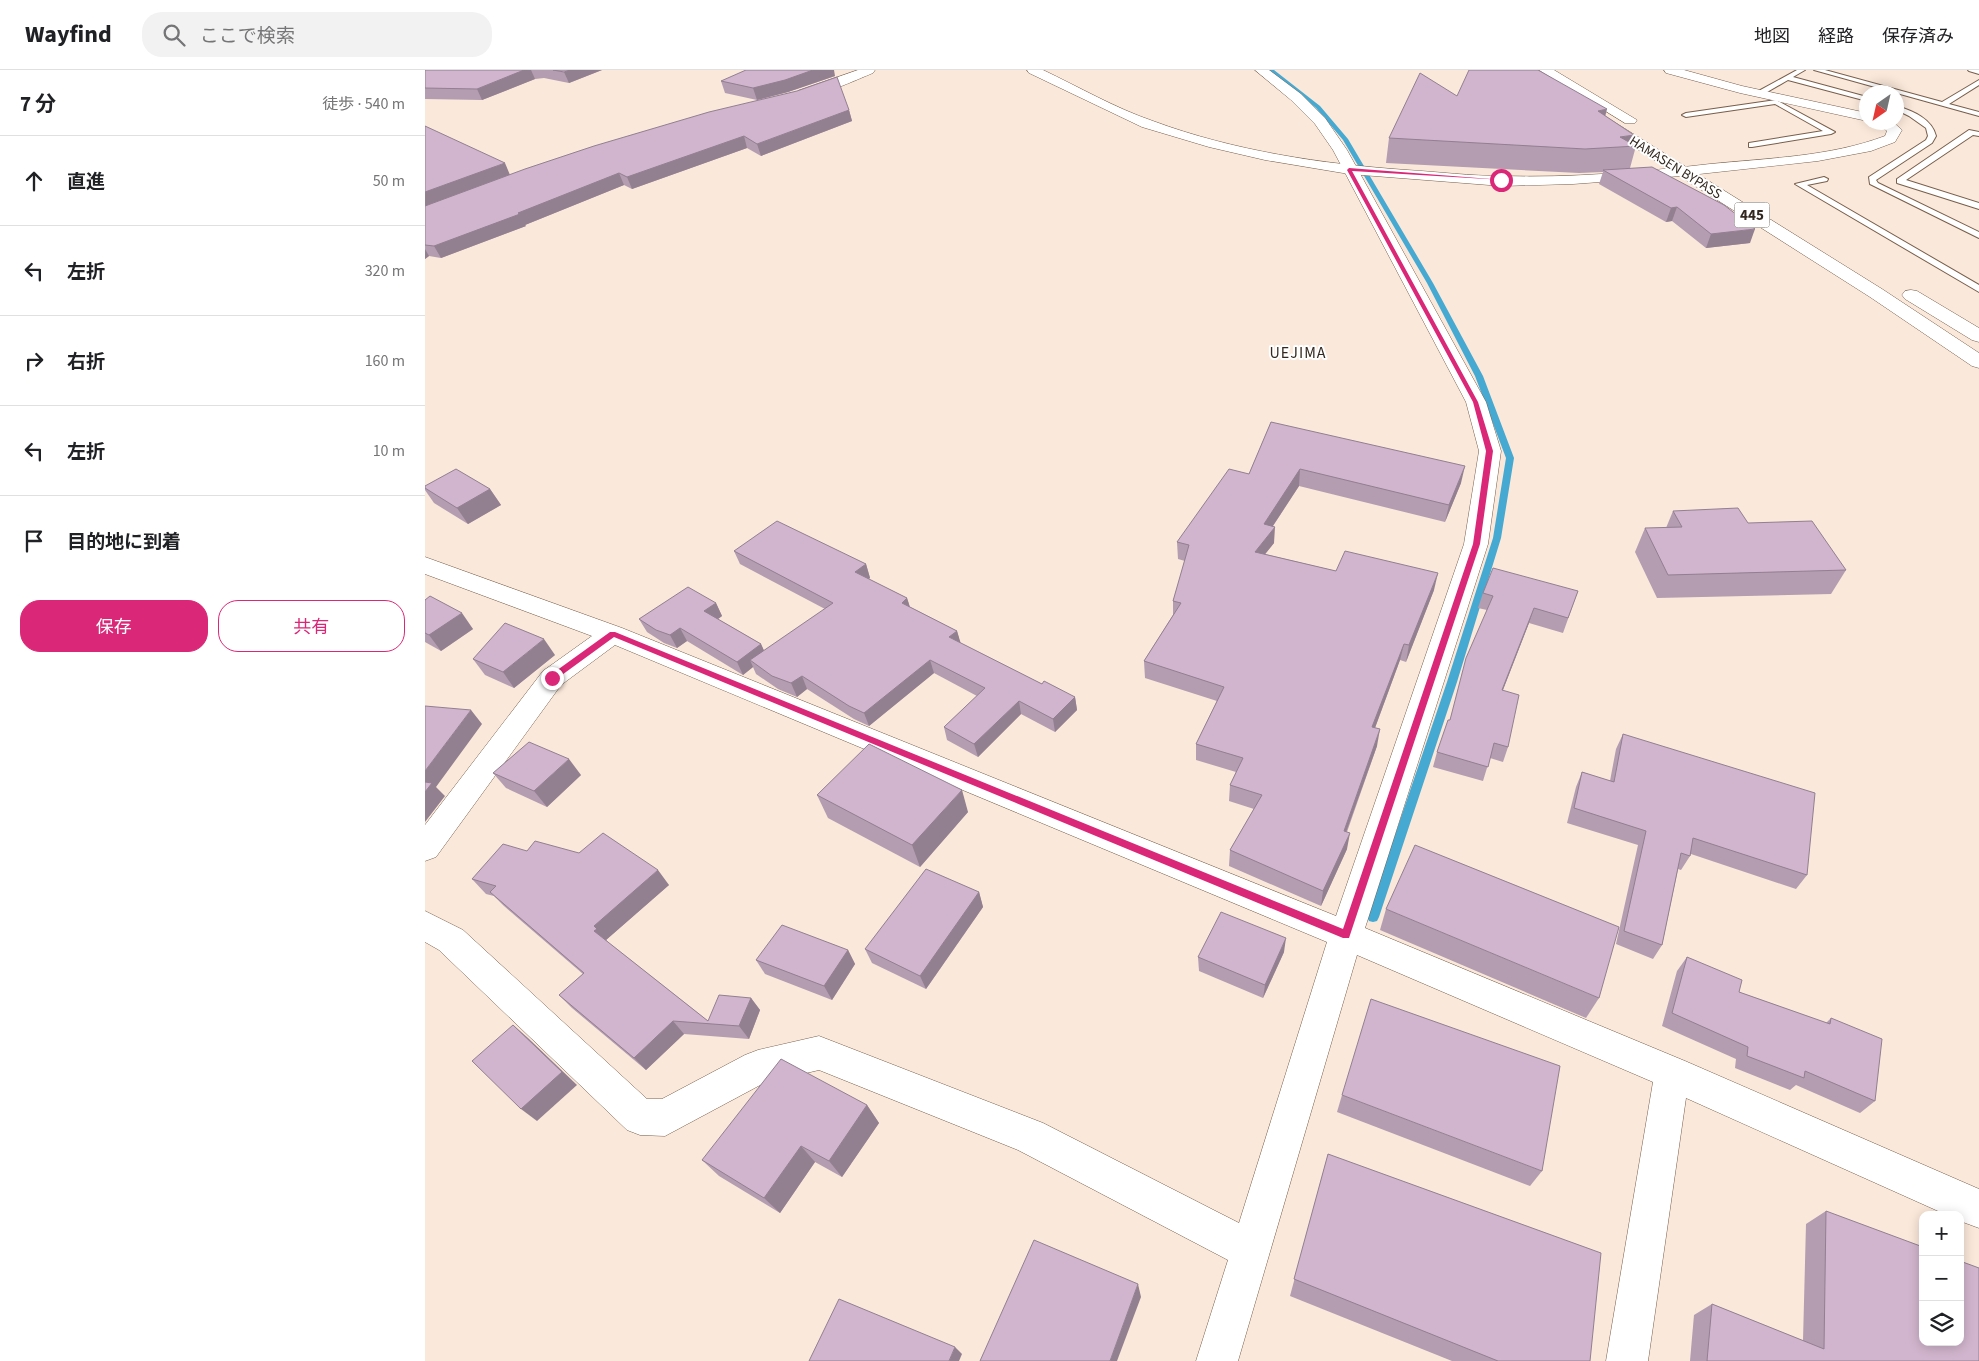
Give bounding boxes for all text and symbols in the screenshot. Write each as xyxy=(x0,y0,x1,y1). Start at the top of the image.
search box xyxy=(142,12,492,57)
text: Wayfind xyxy=(25,17,112,52)
icon: search xyxy=(160,21,188,49)
text: ここで検索 xyxy=(200,23,295,50)
text: 地図 xyxy=(1754,24,1790,49)
text: 経路 xyxy=(1818,24,1854,49)
text: 保存済み xyxy=(1882,24,1954,49)
north arrow xyxy=(1859,85,1904,130)
text: 7 分 xyxy=(20,89,56,119)
text: 徒歩 · 540 m xyxy=(322,93,405,115)
street label: HAMASEN BYPASS xyxy=(1625,131,1726,204)
icon: ahead xyxy=(20,167,48,195)
text: 直進 xyxy=(67,169,105,196)
route start xyxy=(1490,169,1513,192)
text: 50 m xyxy=(373,170,405,192)
road number: 445 xyxy=(1735,202,1769,228)
icon: left xyxy=(20,257,48,285)
text: 左折 xyxy=(67,259,105,286)
text: 320 m xyxy=(365,260,405,282)
district label: UEJIMA xyxy=(1270,342,1326,364)
icon: right xyxy=(20,347,48,375)
text: 右折 xyxy=(67,349,105,376)
text: 160 m xyxy=(365,350,405,372)
icon: left xyxy=(20,437,48,465)
text: 左折 xyxy=(67,439,105,466)
text: 10 m xyxy=(373,440,405,462)
icon: arrive xyxy=(20,527,48,555)
text: 目的地に到着 xyxy=(67,529,181,556)
button: 保存 xyxy=(20,600,208,652)
button: 共有 xyxy=(218,600,405,652)
route end xyxy=(541,667,564,690)
map controls xyxy=(1919,1211,1964,1346)
button: + xyxy=(1919,1211,1964,1256)
button: − xyxy=(1919,1256,1964,1301)
button: layers xyxy=(1919,1301,1964,1346)

